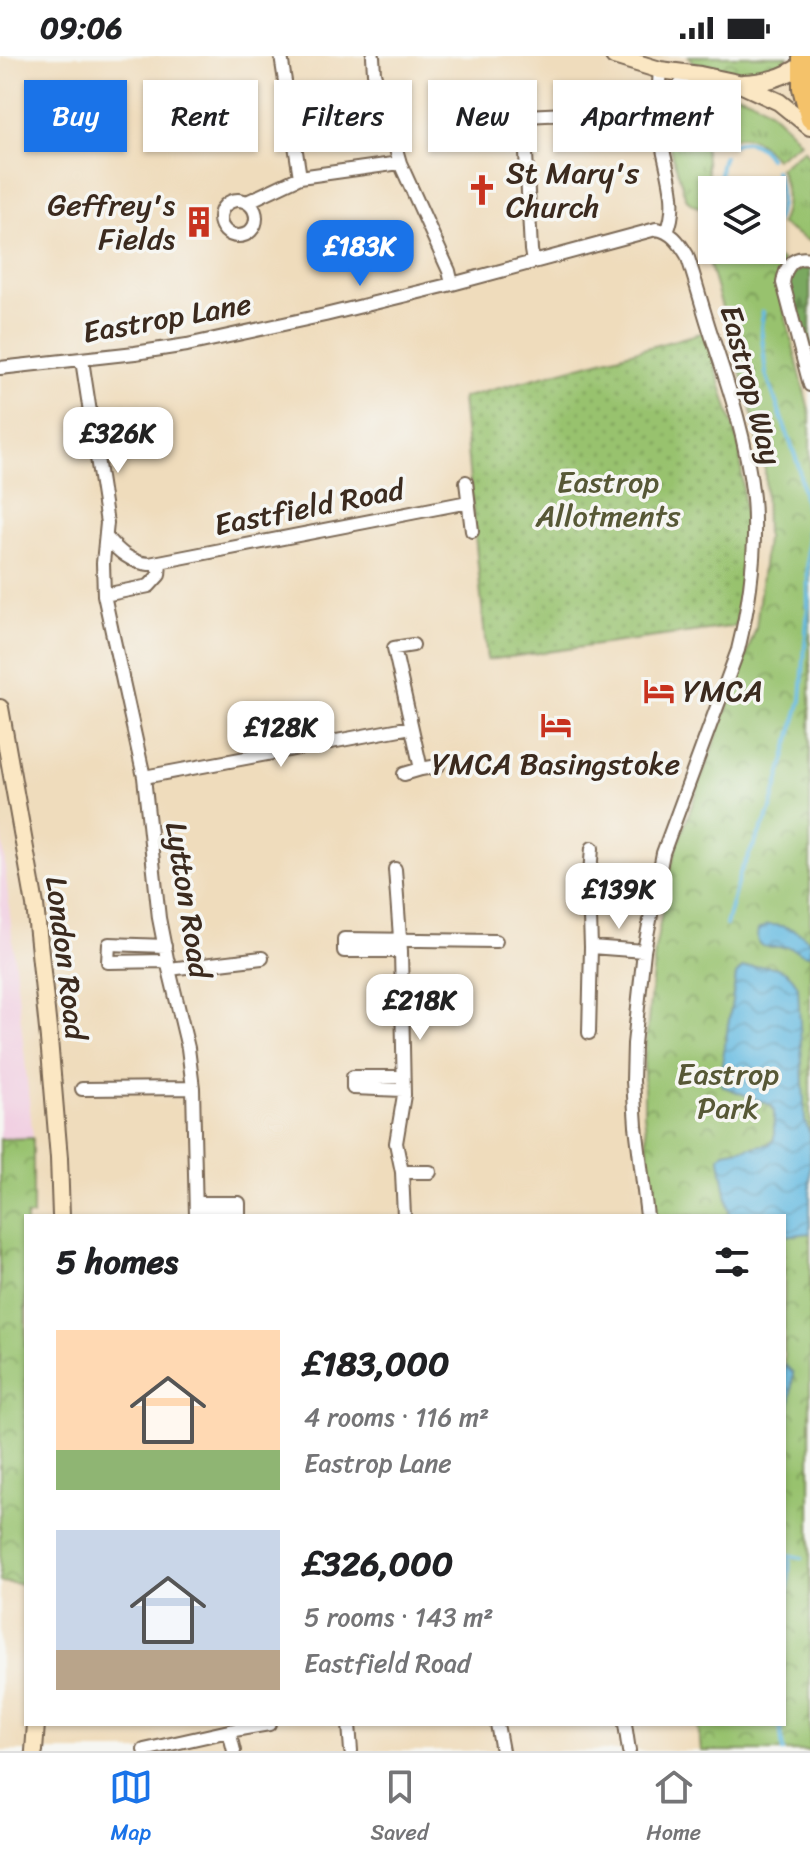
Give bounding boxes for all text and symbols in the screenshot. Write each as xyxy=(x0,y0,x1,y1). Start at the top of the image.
text: 09:06 xyxy=(40,1,122,55)
chip: Buy xyxy=(24,80,127,152)
chip: Rent xyxy=(143,80,258,152)
chip: Filters xyxy=(274,80,412,152)
chip: New xyxy=(428,80,537,152)
chip: Apartment xyxy=(553,80,741,152)
place label: St Mary's Church xyxy=(506,146,639,234)
church icon: St Mary's Church xyxy=(465,173,499,207)
map controls xyxy=(698,176,786,264)
button: layers xyxy=(698,176,786,264)
place label: Geffrey's Fields xyxy=(47,178,176,266)
building icon: Geffrey's Fields xyxy=(182,205,216,239)
pin: £183K xyxy=(304,220,416,288)
text: £183K xyxy=(325,223,395,269)
street label: Eastrop Lane xyxy=(78,277,256,359)
street label: Eastrop Way xyxy=(704,299,798,471)
pin: £326K xyxy=(62,407,174,475)
text: £326K xyxy=(81,410,155,456)
park label: Eastrop Allotments xyxy=(535,455,681,543)
street label: Eastfield Road xyxy=(209,462,411,552)
place label: YMCA xyxy=(683,664,763,718)
hotel icon: YMCA xyxy=(642,674,676,708)
pin: £128K xyxy=(225,701,337,769)
text: £128K xyxy=(245,704,317,750)
hotel icon: YMCA Basingstoke xyxy=(539,708,573,742)
place label: YMCA Basingstoke xyxy=(432,737,680,791)
street label: Lytton Road xyxy=(149,818,227,984)
pin: £139K xyxy=(563,863,675,931)
text: £139K xyxy=(584,866,654,912)
street label: London Road xyxy=(29,873,103,1045)
pin: £218K xyxy=(364,974,476,1042)
text: £218K xyxy=(384,977,456,1023)
park label: Eastrop Park xyxy=(677,1047,779,1135)
text: 5 homes xyxy=(56,1232,178,1292)
icon: filters xyxy=(710,1240,754,1284)
text: £183,000 xyxy=(304,1334,449,1394)
icon: home xyxy=(120,1362,216,1458)
text: 4 rooms · 116 m² xyxy=(304,1394,489,1440)
text: Eastrop Lane xyxy=(304,1440,452,1486)
text: £326,000 xyxy=(304,1534,453,1594)
icon: home xyxy=(120,1562,216,1658)
text: 5 rooms · 143 m² xyxy=(304,1594,493,1640)
text: Eastfield Road xyxy=(304,1640,471,1686)
tab: Map xyxy=(109,1765,153,1852)
tab: Saved xyxy=(371,1765,429,1852)
tab: Home xyxy=(646,1765,701,1852)

